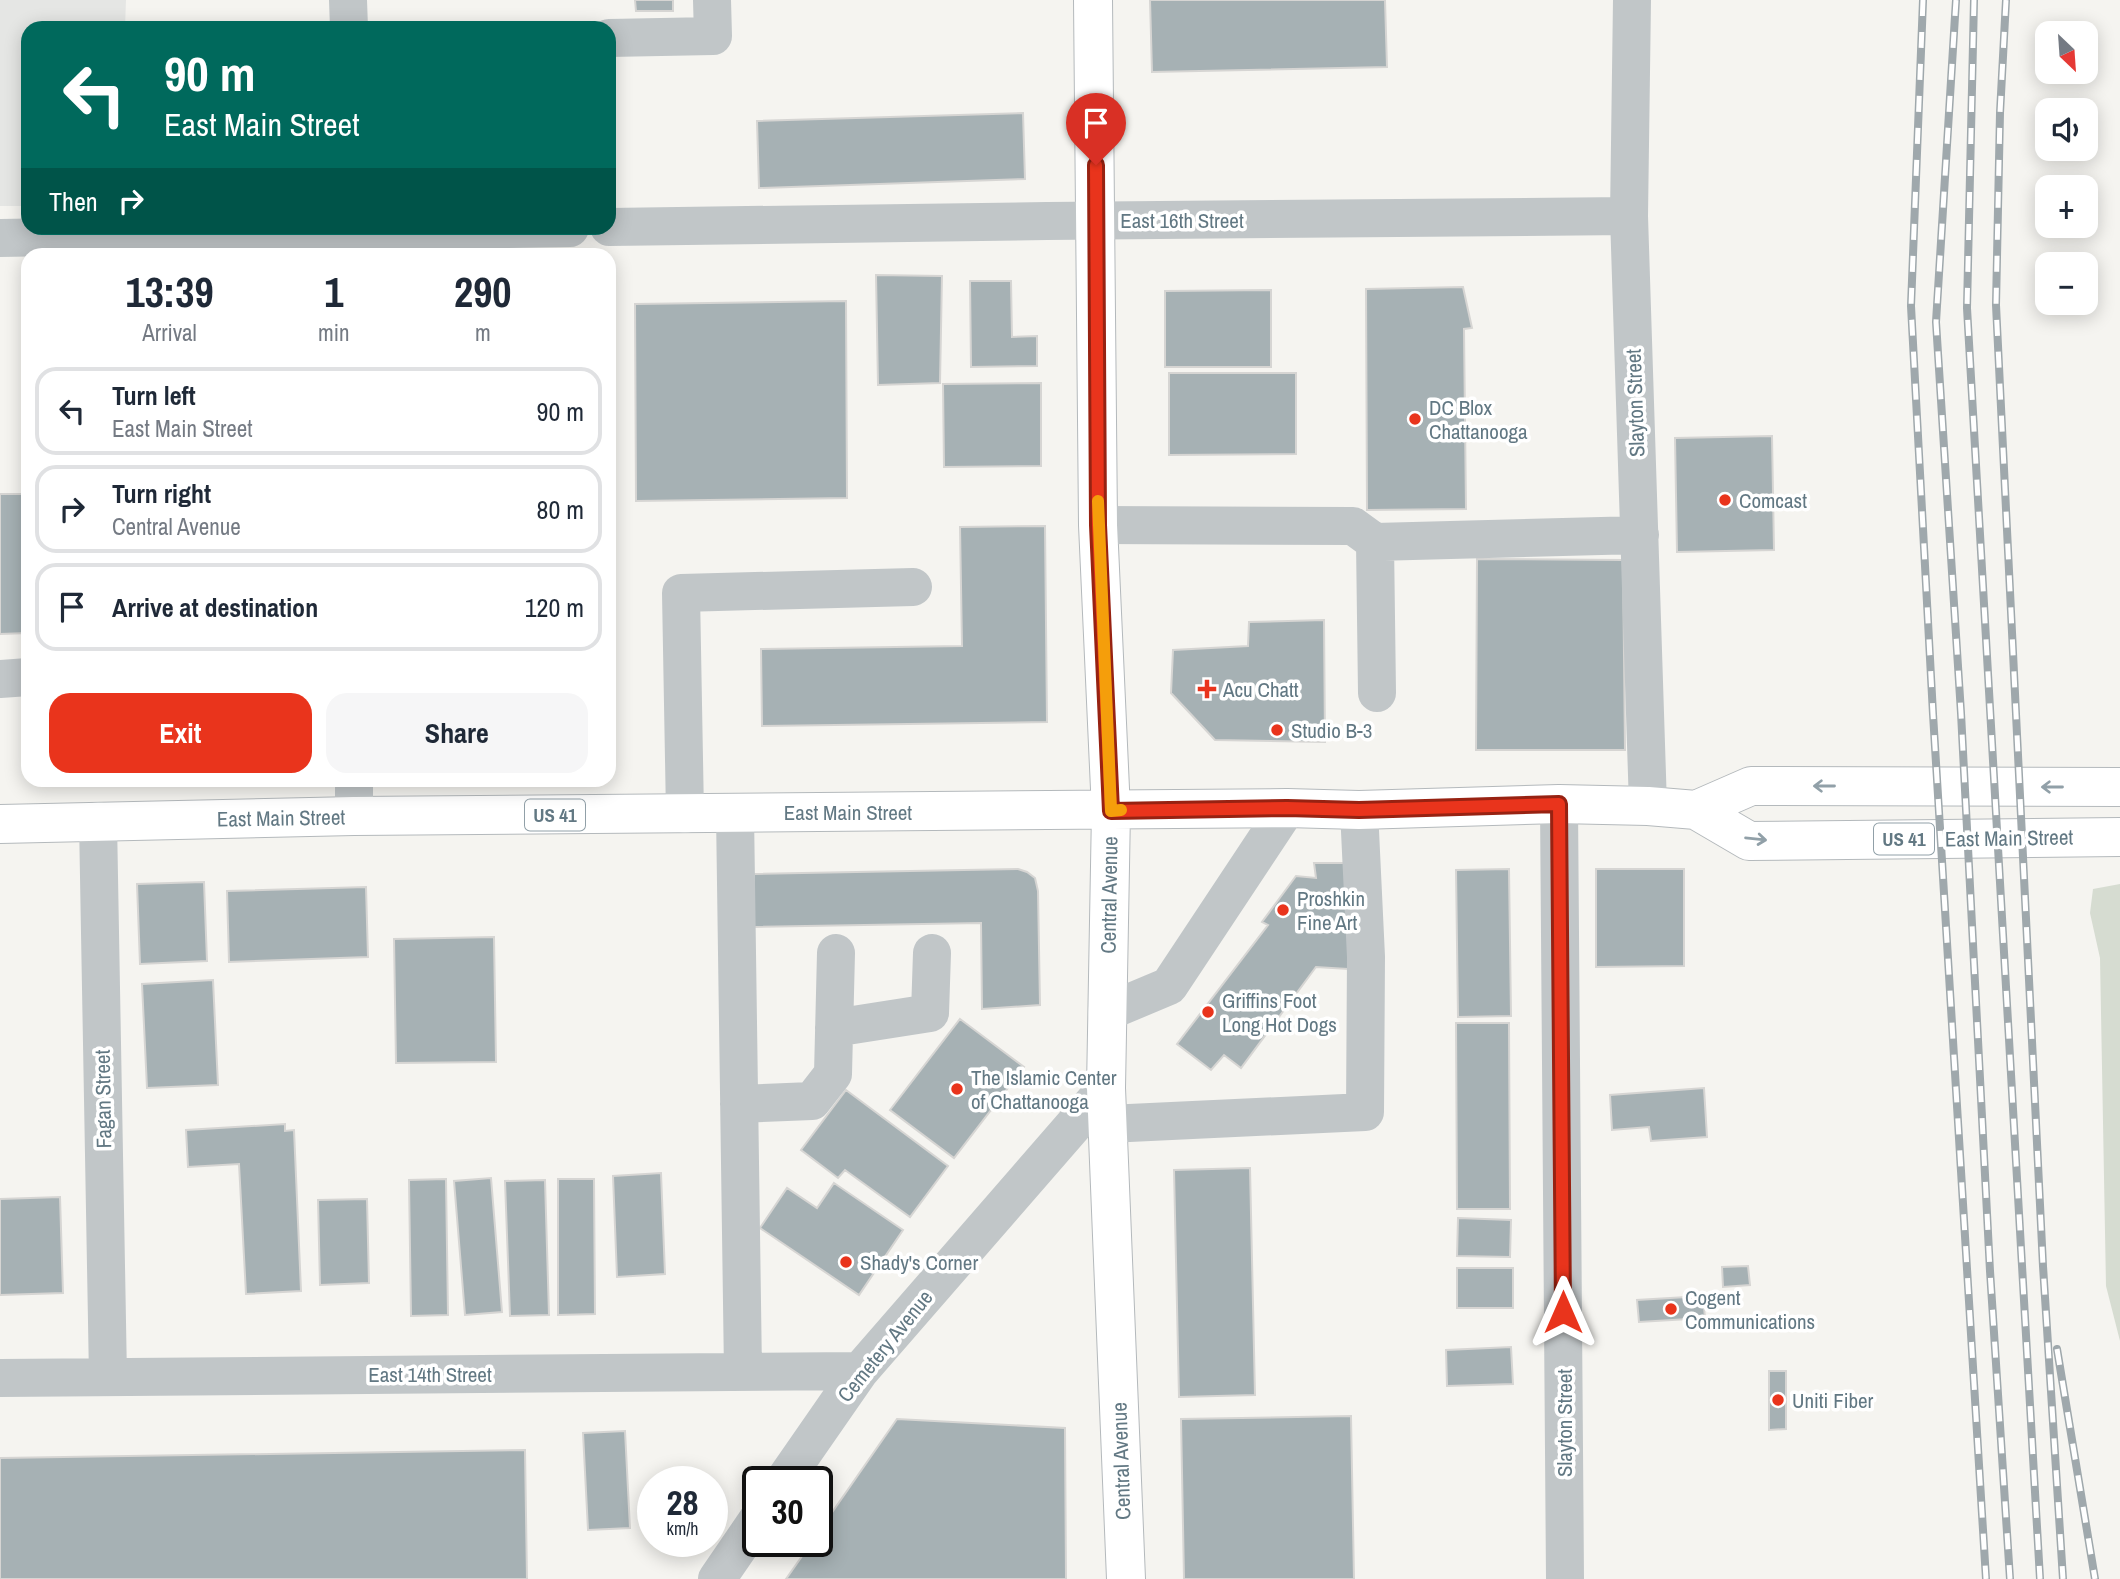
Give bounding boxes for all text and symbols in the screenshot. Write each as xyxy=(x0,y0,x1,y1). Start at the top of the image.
north arrow xyxy=(2035,21,2098,84)
map controls xyxy=(2035,21,2098,315)
text: 90 m xyxy=(164,40,256,106)
icon: left xyxy=(49,49,140,140)
pin xyxy=(1066,93,1126,165)
button: sound xyxy=(2035,98,2098,161)
text: East Main Street xyxy=(164,103,359,146)
icon: arrive xyxy=(1077,104,1115,142)
button: + xyxy=(2035,175,2098,238)
icon: right xyxy=(112,182,150,220)
text: Then xyxy=(49,184,98,219)
street label: East 16th Street xyxy=(1120,206,1244,235)
button: − xyxy=(2035,252,2098,315)
text: 13:39 xyxy=(126,264,214,320)
text: 1 xyxy=(324,264,343,320)
text: 290 xyxy=(454,264,512,320)
text: Arrival xyxy=(142,317,197,348)
text: min xyxy=(318,317,350,348)
text: m xyxy=(475,317,491,348)
street label: Slayton Street xyxy=(1619,348,1651,458)
text: Turn left xyxy=(112,378,196,413)
icon: left xyxy=(53,392,91,430)
place label: DC Blox Chattanooga xyxy=(1429,393,1528,446)
text: 90 m xyxy=(537,394,584,429)
marker: DC Blox Chattanooga xyxy=(1407,411,1423,427)
text: East Main Street xyxy=(112,413,252,444)
text: Turn right xyxy=(112,476,211,511)
place label: Comcast xyxy=(1739,486,1807,515)
icon: right xyxy=(53,490,91,528)
text: 80 m xyxy=(537,492,584,527)
marker: Comcast xyxy=(1717,492,1733,508)
text: Central Avenue xyxy=(112,511,241,542)
icon: arrive xyxy=(53,588,91,626)
text: Arrive at destination xyxy=(112,590,318,625)
text: 120 m xyxy=(525,590,584,625)
place label: Acu Chatt xyxy=(1222,675,1299,704)
marker: Acu Chatt xyxy=(1197,679,1217,699)
button: Exit xyxy=(49,693,312,773)
button: Share xyxy=(326,693,588,773)
place label: Studio B-3 xyxy=(1291,716,1372,745)
marker: Studio B-3 xyxy=(1269,722,1285,738)
one-way arrow xyxy=(1813,779,1836,793)
one-way arrow xyxy=(2041,780,2064,794)
street label: East Main Street xyxy=(784,798,912,827)
road number: US 41 xyxy=(525,800,585,830)
street label: East Main Street xyxy=(217,802,346,834)
street label: East Main Street xyxy=(1945,822,2074,854)
road number: US 41 xyxy=(1874,824,1934,854)
one-way arrow xyxy=(1744,833,1767,846)
street label: Central Avenue xyxy=(1093,836,1125,954)
place label: Proshkin Fine Art xyxy=(1297,884,1365,937)
marker: Proshkin Fine Art xyxy=(1275,902,1291,918)
place label: Griffins Foot Long Hot Dogs xyxy=(1222,986,1337,1039)
marker: Griffins Foot Long Hot Dogs xyxy=(1200,1004,1216,1020)
street label: Fagan Street xyxy=(88,1049,118,1149)
place label: The Islamic Center of Chattanooga xyxy=(971,1063,1117,1116)
marker: The Islamic Center of Chattanooga xyxy=(949,1081,965,1097)
place label: Shady's Corner xyxy=(860,1248,978,1277)
marker: Shady's Corner xyxy=(838,1254,854,1270)
position arrow xyxy=(1526,1275,1600,1349)
place label: Cogent Communications xyxy=(1685,1283,1815,1336)
street label: Cemetery Avenue xyxy=(831,1284,939,1408)
marker: Cogent Communications xyxy=(1663,1301,1679,1317)
street label: East 14th Street xyxy=(368,1360,492,1389)
street label: Slayton Street xyxy=(1550,1369,1579,1477)
place label: Uniti Fiber xyxy=(1792,1386,1874,1415)
marker: Uniti Fiber xyxy=(1770,1392,1786,1408)
street label: Central Avenue xyxy=(1104,1402,1138,1520)
speed limit sign: 30 xyxy=(742,1466,833,1557)
text: 28 xyxy=(667,1479,698,1526)
text: km/h xyxy=(667,1516,699,1541)

